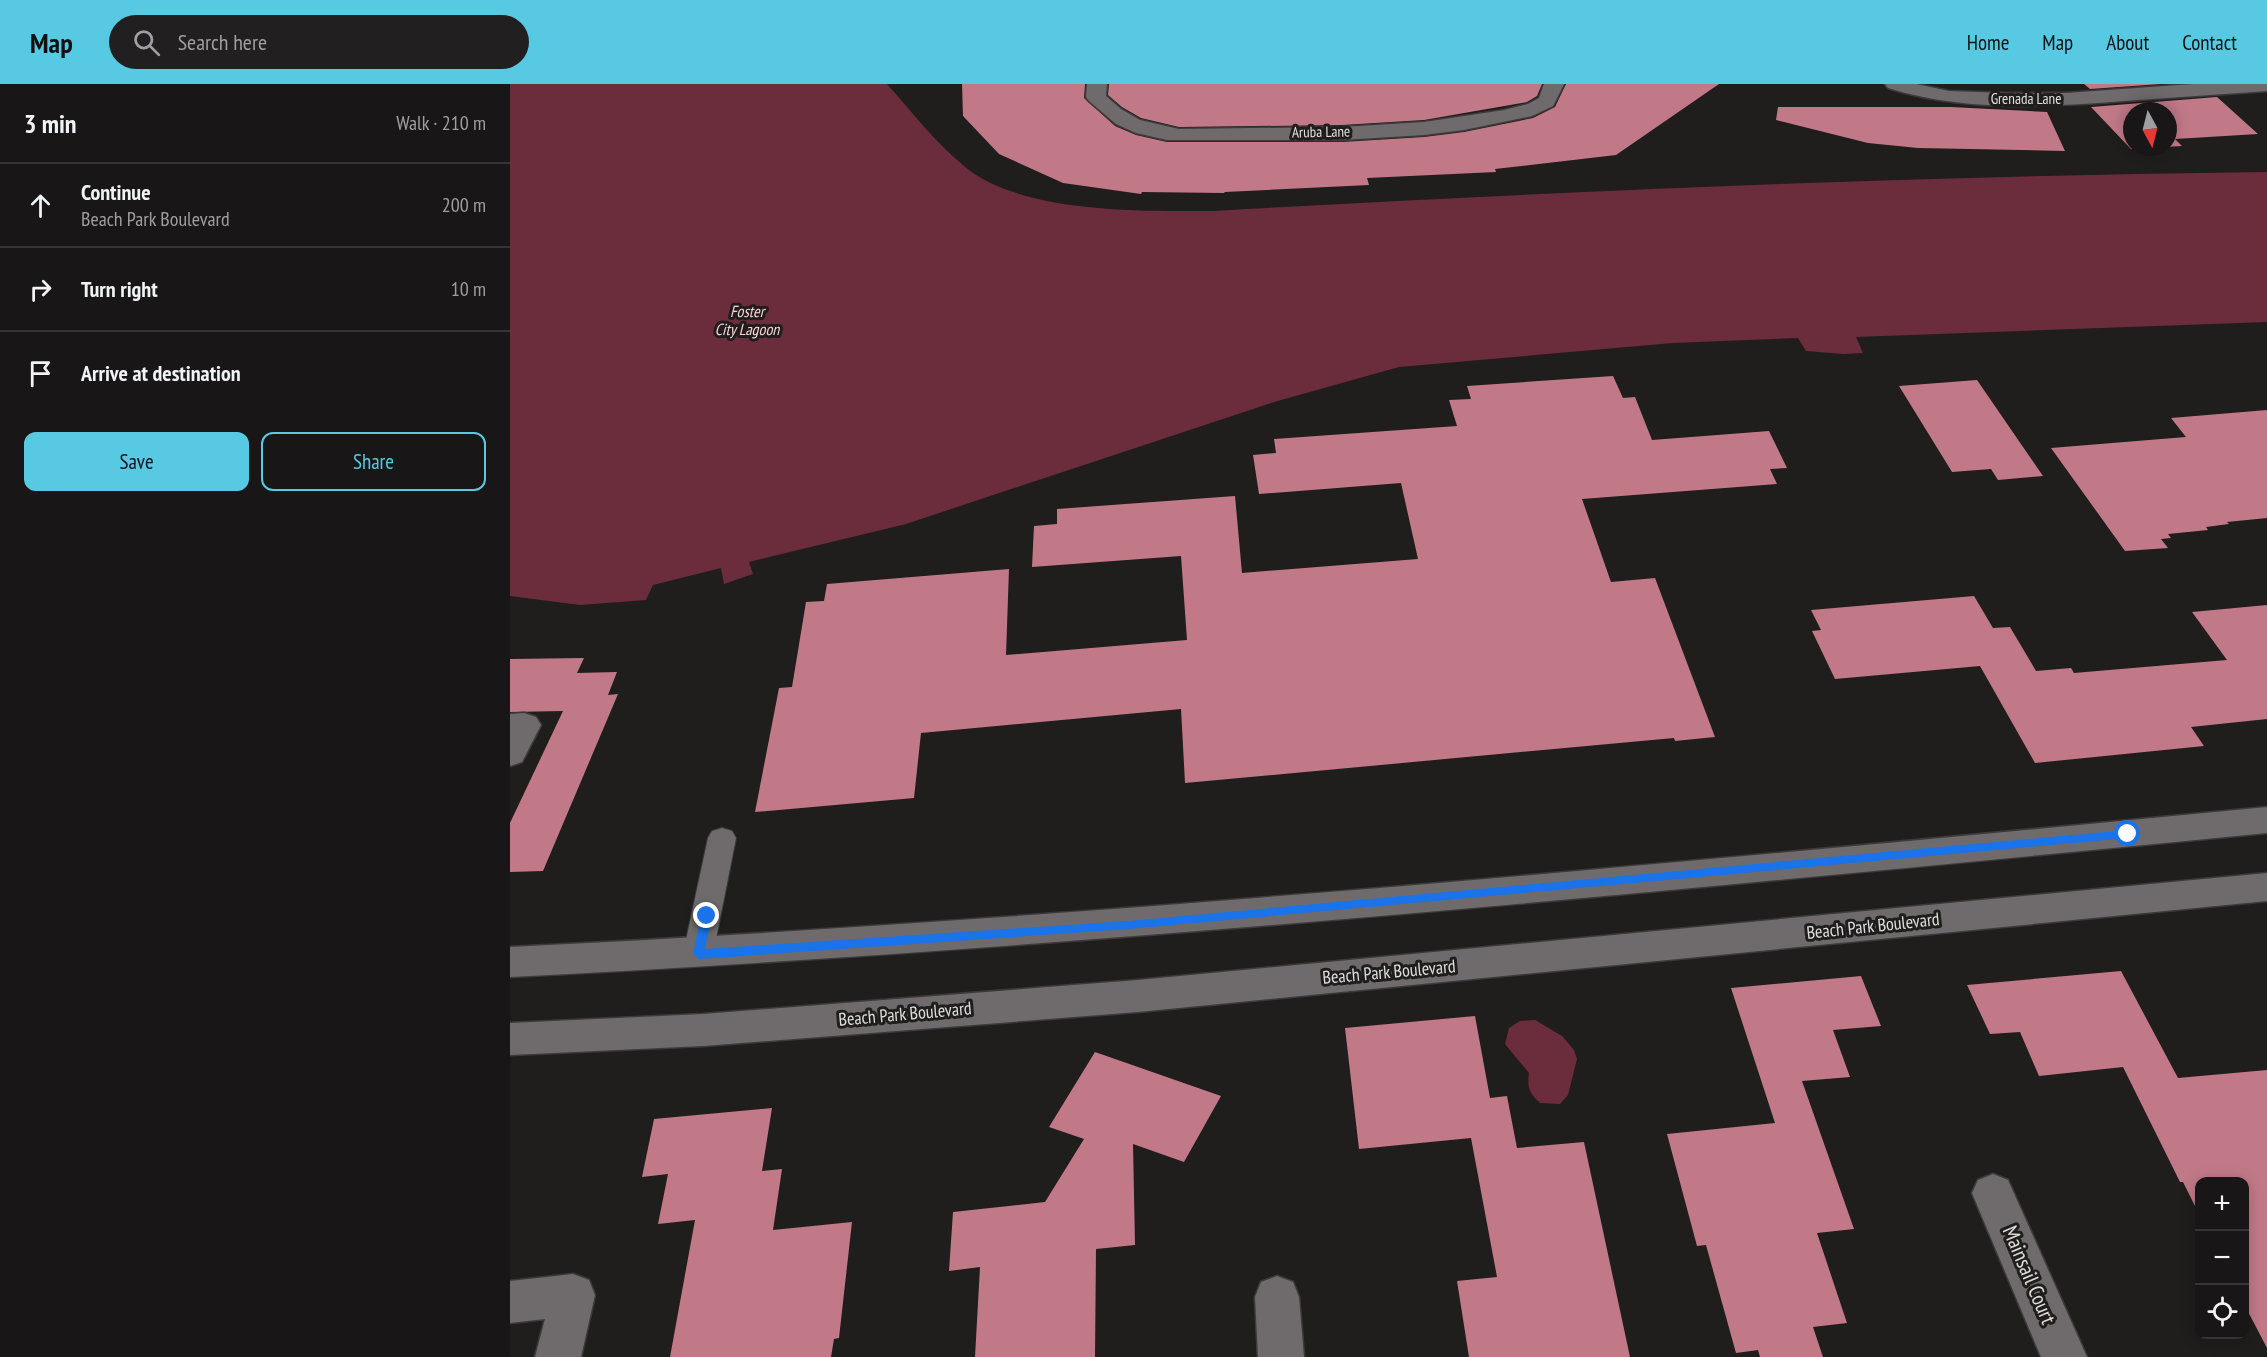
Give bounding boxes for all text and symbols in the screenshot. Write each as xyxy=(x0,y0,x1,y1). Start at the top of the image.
search box xyxy=(109,15,529,69)
text: Map xyxy=(30,24,73,61)
icon: search xyxy=(130,26,163,59)
text: Search here xyxy=(178,28,267,56)
text: Home xyxy=(1967,29,2009,56)
text: Map xyxy=(2042,29,2073,56)
text: About xyxy=(2106,29,2149,56)
text: Contact xyxy=(2182,29,2237,56)
street label: Grenada Lane xyxy=(1991,89,2061,108)
north arrow xyxy=(2123,102,2177,156)
text: 3 min xyxy=(24,107,77,140)
text: Walk · 210 m xyxy=(396,110,486,136)
street label: Aruba Lane xyxy=(1292,121,1350,142)
text: Continue xyxy=(81,178,151,206)
icon: ahead xyxy=(24,189,57,222)
text: 200 m xyxy=(442,192,486,218)
text: Beach Park Boulevard xyxy=(81,206,230,232)
icon: right xyxy=(24,273,57,306)
text: Turn right xyxy=(81,275,158,303)
text: 10 m xyxy=(451,276,486,302)
water label: Foster City Lagoon xyxy=(715,301,780,339)
icon: arrive xyxy=(24,357,57,390)
text: Arrive at destination xyxy=(81,359,241,387)
button: Save xyxy=(24,432,249,491)
button: Share xyxy=(261,432,486,491)
route start xyxy=(2114,820,2140,846)
route end xyxy=(693,902,719,928)
street label: Beach Park Boulevard xyxy=(1805,907,1941,944)
street label: Beach Park Boulevard xyxy=(1321,954,1457,989)
street label: Beach Park Boulevard xyxy=(837,996,973,1031)
map controls xyxy=(2195,1177,2249,1339)
button: + xyxy=(2195,1177,2249,1231)
street label: Mainsail Court xyxy=(1997,1222,2062,1328)
button: − xyxy=(2195,1231,2249,1285)
button: locate xyxy=(2195,1285,2249,1339)

